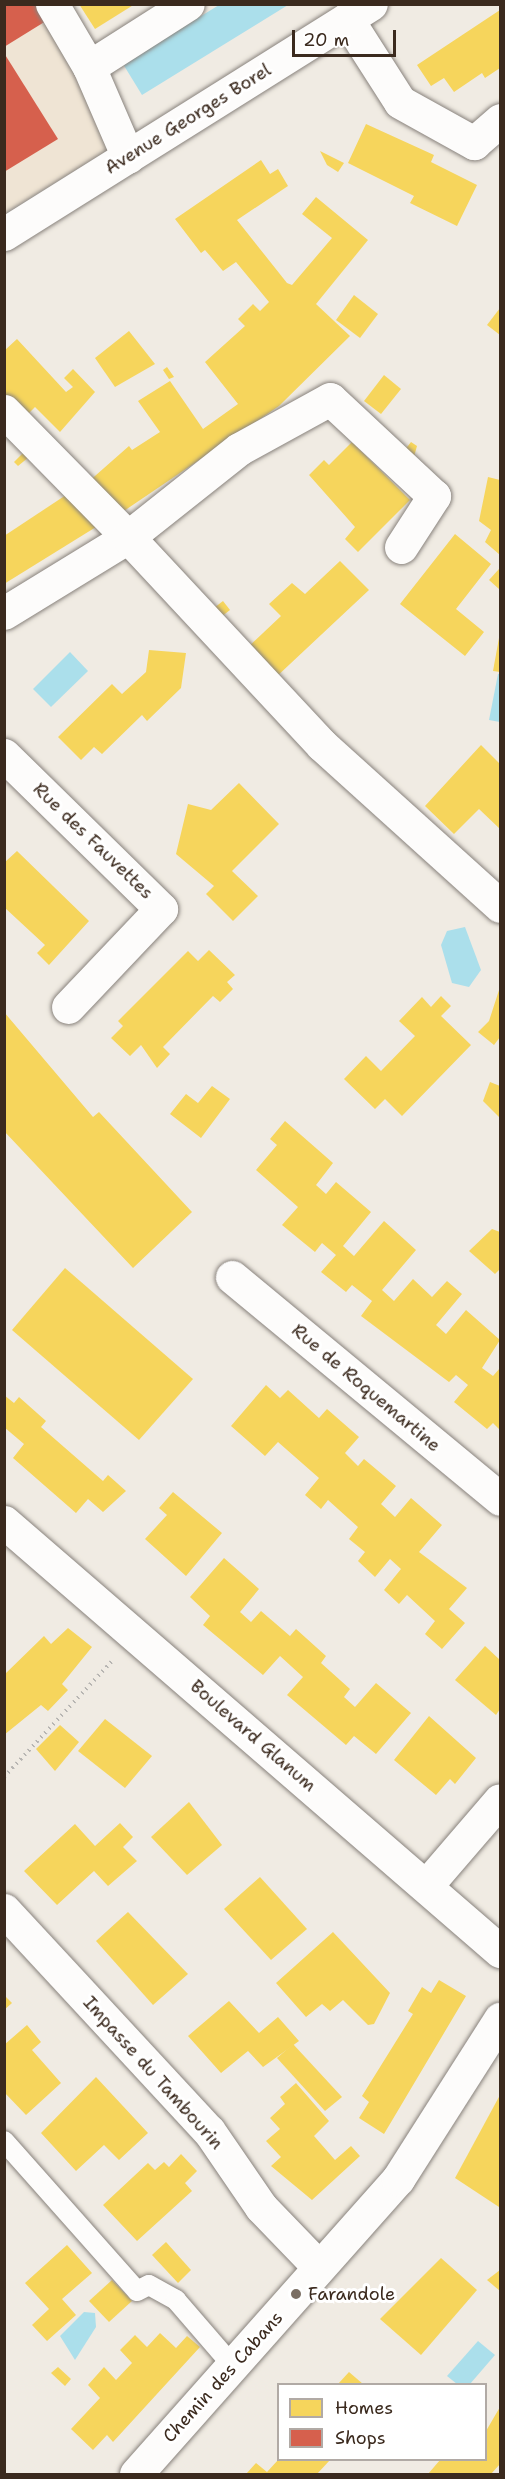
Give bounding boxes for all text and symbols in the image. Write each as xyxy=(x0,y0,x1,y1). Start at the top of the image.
scale bar xyxy=(295,18,398,56)
text: 20 m xyxy=(303,28,349,52)
street label: Avenue Georges Borel xyxy=(101,59,275,179)
street label: Rue des Fauvettes xyxy=(29,778,157,904)
street label: Rue de Roquemartine xyxy=(287,1319,445,1457)
street label: Boulevard Glanum xyxy=(186,1676,320,1796)
street label: Impasse du Tambourin xyxy=(79,1992,227,2154)
place label: Farandole xyxy=(308,2283,395,2305)
marker: Farandole xyxy=(289,2287,303,2301)
street label: Chemin des Cabans xyxy=(158,2307,288,2447)
legend xyxy=(277,2383,487,2461)
text: Homes xyxy=(335,2396,393,2420)
text: Shops xyxy=(335,2426,386,2450)

